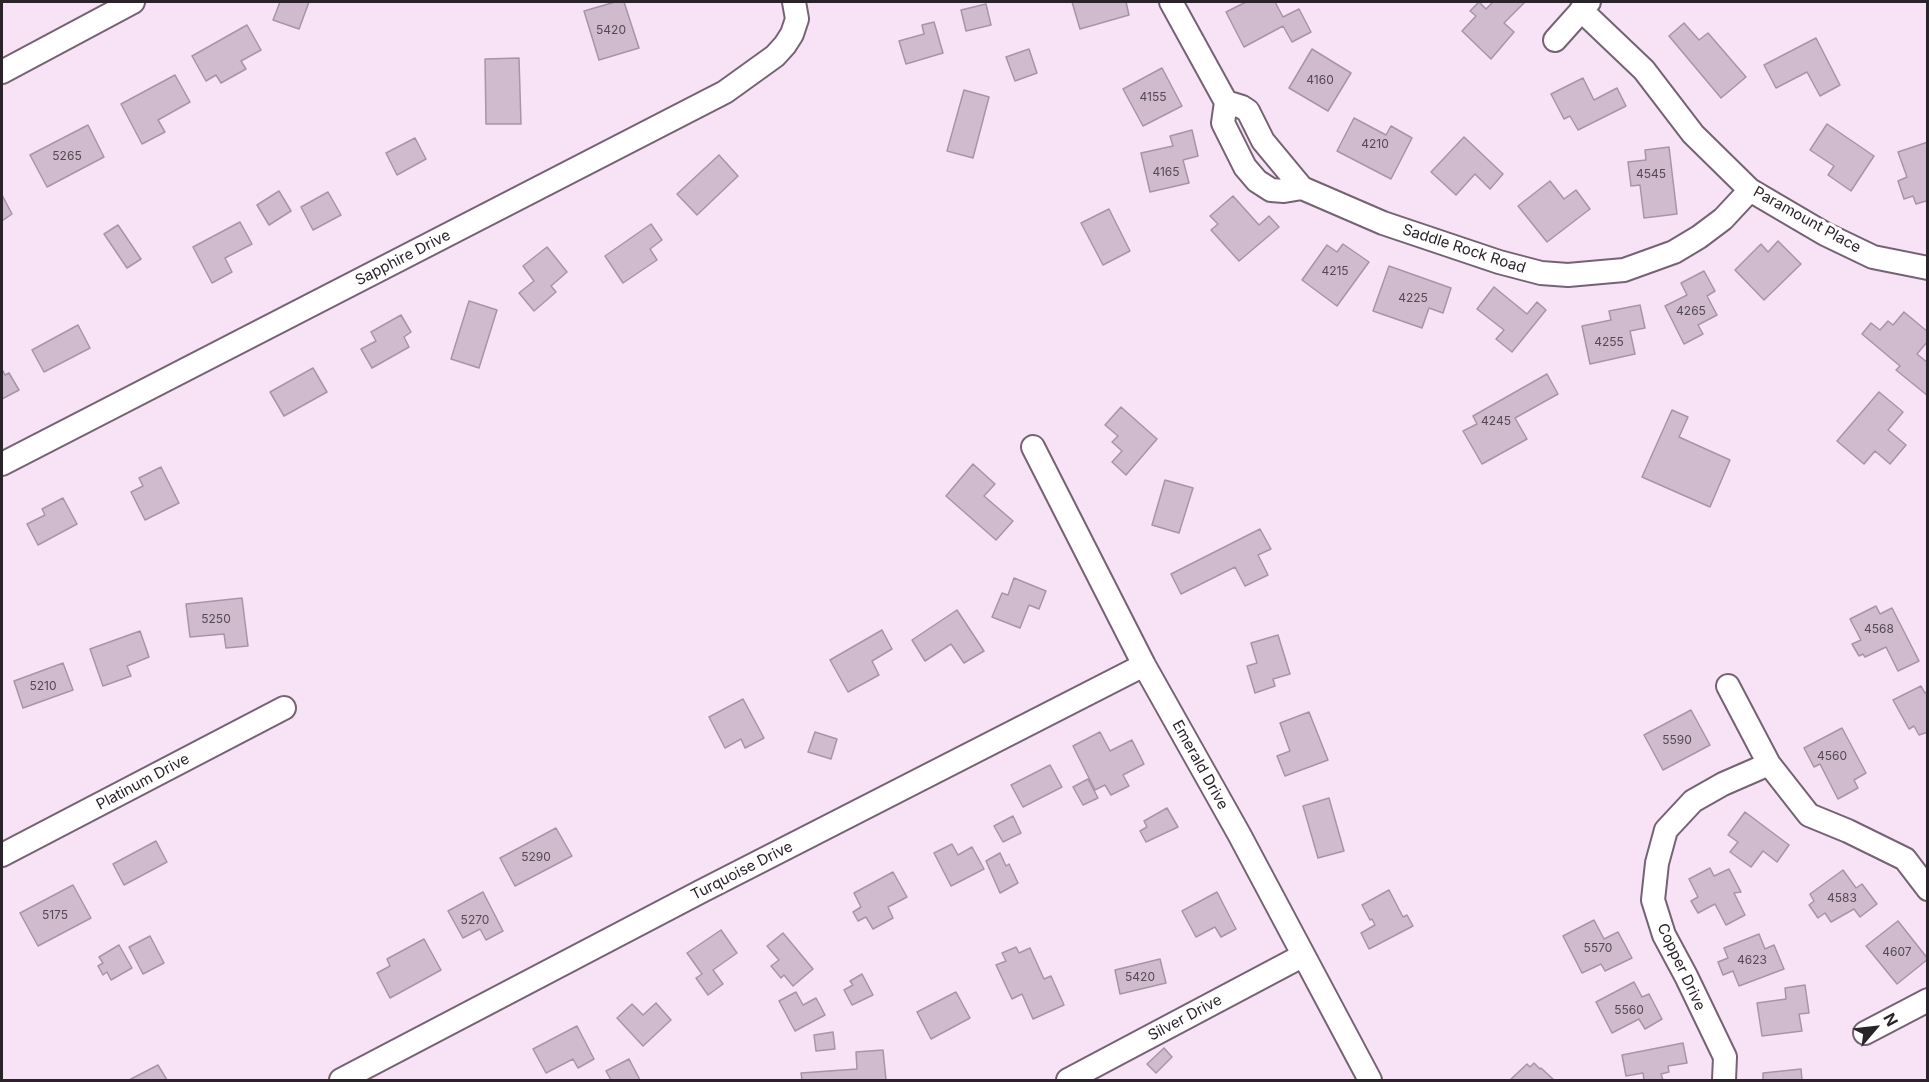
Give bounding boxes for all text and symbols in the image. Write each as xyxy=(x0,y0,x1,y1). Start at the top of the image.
house number: 5420 xyxy=(596,23,626,37)
house number: 4160 xyxy=(1306,73,1334,87)
house number: 4155 xyxy=(1140,90,1166,104)
house number: 4210 xyxy=(1361,137,1389,151)
house number: 5265 xyxy=(52,149,82,163)
house number: 4165 xyxy=(1152,165,1180,179)
house number: 4545 xyxy=(1636,167,1666,181)
street label: Paramount Place xyxy=(1750,183,1864,257)
street label: Saddle Rock Road xyxy=(1400,221,1528,277)
street label: Sapphire Drive xyxy=(352,226,454,290)
house number: 4215 xyxy=(1321,264,1349,278)
house number: 4225 xyxy=(1398,291,1428,305)
house number: 4265 xyxy=(1676,304,1706,318)
house number: 4255 xyxy=(1594,335,1624,349)
house number: 4245 xyxy=(1481,414,1511,428)
house number: 5250 xyxy=(201,612,231,626)
house number: 4568 xyxy=(1864,622,1894,636)
house number: 5210 xyxy=(29,679,57,693)
street label: Emerald Drive xyxy=(1168,717,1232,813)
house number: 5590 xyxy=(1662,733,1692,747)
house number: 4560 xyxy=(1817,749,1847,763)
street label: Platinum Drive xyxy=(94,750,192,814)
street label: Turquoise Drive xyxy=(688,838,796,904)
house number: 5290 xyxy=(521,850,551,864)
house number: 4583 xyxy=(1827,891,1857,905)
house number: 5175 xyxy=(42,908,68,922)
house number: 5270 xyxy=(461,913,489,927)
street label: Copper Drive xyxy=(1653,921,1709,1013)
house number: 5570 xyxy=(1584,941,1612,955)
house number: 4607 xyxy=(1882,945,1912,959)
house number: 4623 xyxy=(1737,953,1767,967)
house number: 5420 xyxy=(1125,970,1155,984)
street label: Silver Drive xyxy=(1145,991,1225,1045)
north arrow xyxy=(1845,998,1905,1058)
house number: 5560 xyxy=(1614,1003,1644,1017)
text: N xyxy=(1879,1009,1903,1030)

